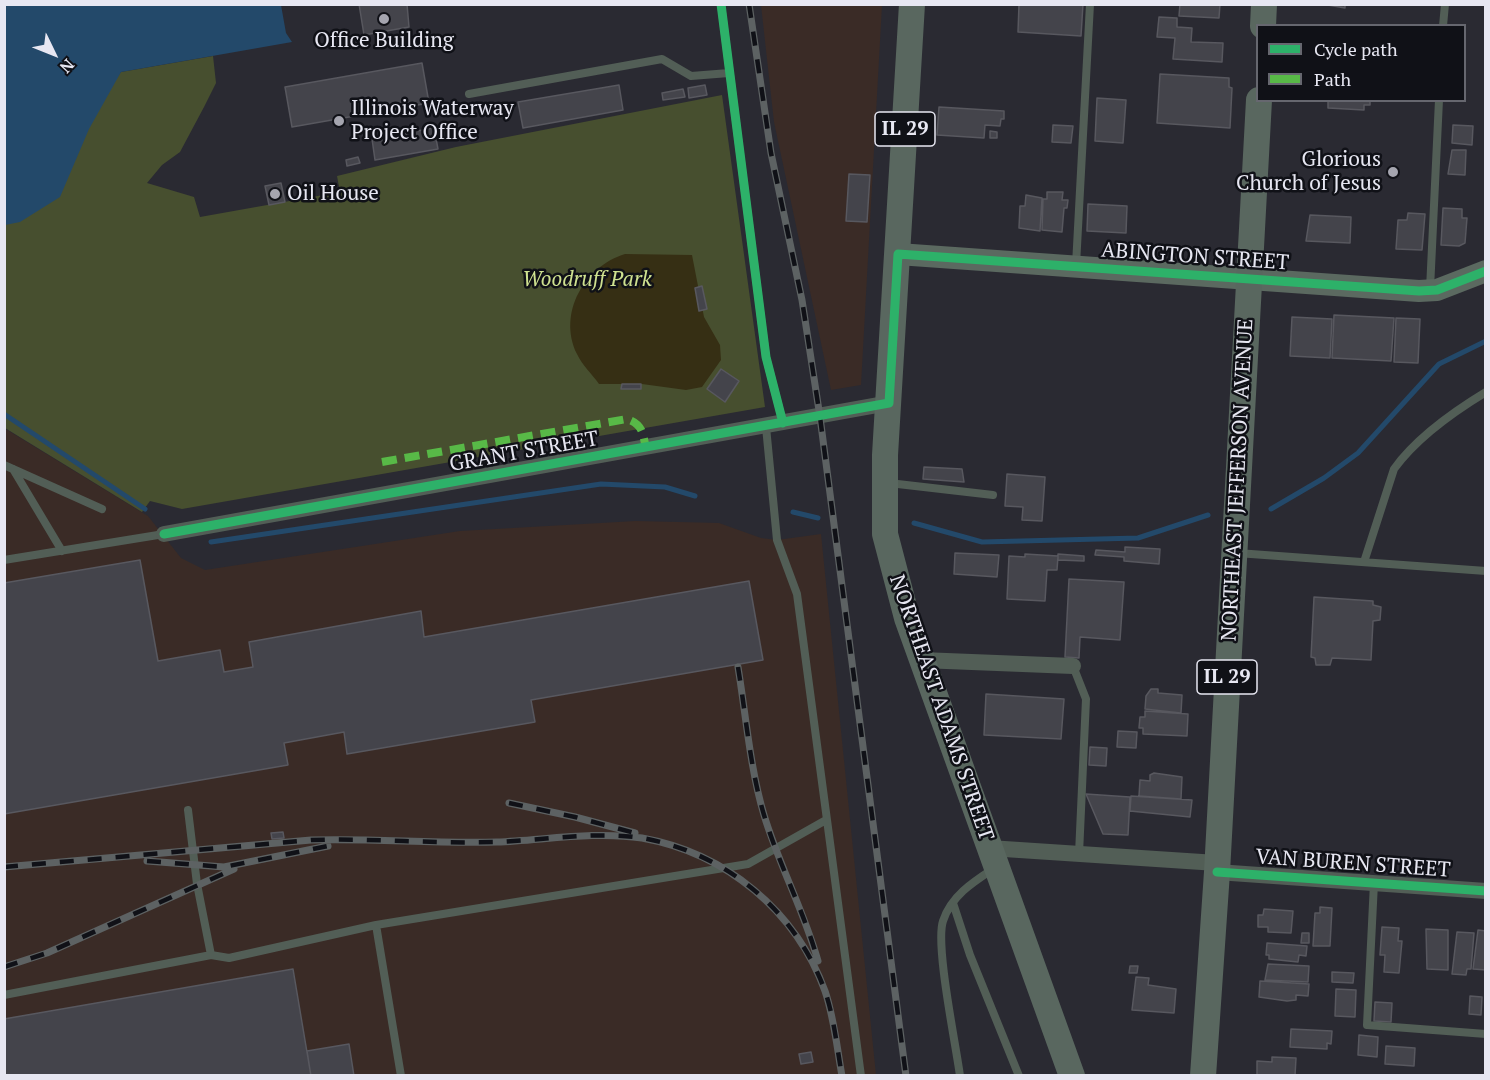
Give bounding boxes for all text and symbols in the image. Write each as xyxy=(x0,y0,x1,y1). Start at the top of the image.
marker: Office Building xyxy=(377,12,391,26)
north arrow xyxy=(24,24,84,84)
legend xyxy=(1256,24,1466,102)
place label: Office Building xyxy=(314,28,454,54)
text: Cycle path xyxy=(1314,37,1398,61)
text: N xyxy=(55,54,79,78)
text: Path xyxy=(1314,67,1351,91)
place label: Illinois Waterway Project Office xyxy=(351,96,514,146)
road number: IL 29 xyxy=(875,112,935,146)
marker: Illinois Waterway Project Office xyxy=(332,114,346,128)
place label: Glorious Church of Jesus xyxy=(1236,147,1381,197)
marker: Glorious Church of Jesus xyxy=(1386,165,1400,179)
place label: Oil House xyxy=(287,181,379,207)
marker: Oil House xyxy=(268,187,282,201)
street label: ABINGTON STREET xyxy=(1100,238,1290,276)
park label: Woodruff Park xyxy=(522,267,652,293)
street label: NORTHEAST JEFFERSON AVENUE xyxy=(1217,318,1259,642)
street label: GRANT STREET xyxy=(448,427,600,477)
street label: NORTHEAST ADAMS STREET xyxy=(884,572,998,844)
road number: IL 29 xyxy=(1197,660,1257,694)
street label: VAN BUREN STREET xyxy=(1255,845,1451,883)

